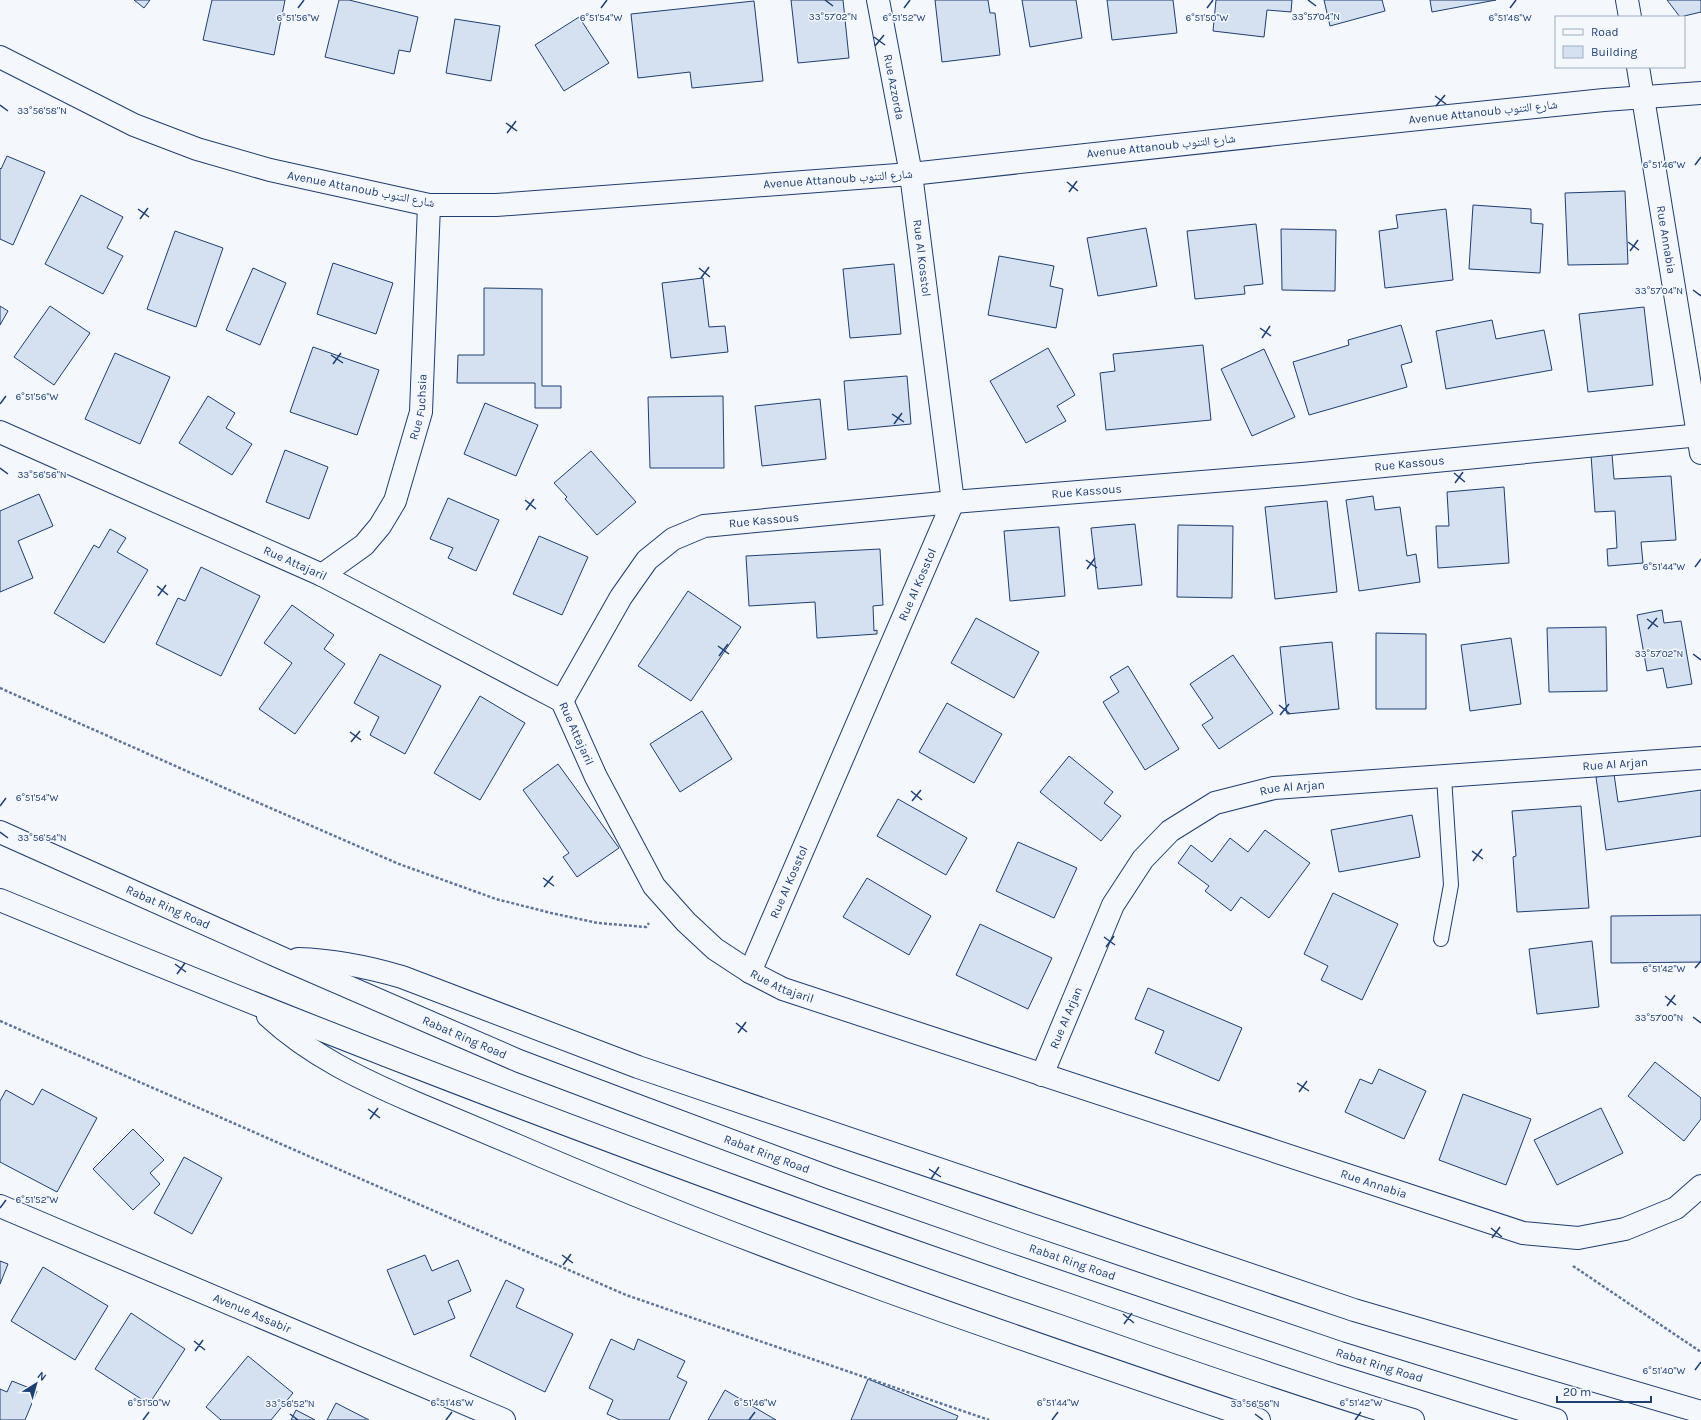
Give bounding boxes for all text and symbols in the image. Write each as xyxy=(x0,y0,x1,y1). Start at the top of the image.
text: 33°57'02"N xyxy=(809,11,857,23)
text: 33°57'04"N xyxy=(1292,11,1340,23)
text: 6°51'56"W xyxy=(277,12,319,24)
text: 6°51'54"W xyxy=(580,12,622,24)
text: 6°51'52"W xyxy=(883,12,925,24)
text: 6°51'50"W xyxy=(1185,12,1229,24)
text: 6°51'48"W xyxy=(1488,12,1532,24)
legend xyxy=(1555,16,1685,68)
text: Road xyxy=(1591,25,1619,39)
text: Building xyxy=(1591,45,1638,59)
street label: Rue Azzorda xyxy=(881,53,907,121)
street label: Avenue Attanoub شارع التنوب xyxy=(1408,97,1558,128)
text: 33°56'58"N xyxy=(17,105,67,117)
street label: Avenue Attanoub شارع التنوب xyxy=(1086,131,1236,162)
text: 6°51'46"W xyxy=(1643,159,1685,171)
street label: Avenue Attanoub شارع التنوب xyxy=(763,167,913,192)
street label: Avenue Attanoub شارع التنوب xyxy=(286,168,436,211)
street label: Rue Annabia xyxy=(1654,205,1679,275)
street label: Rue Al Kosstol xyxy=(910,219,934,297)
text: 33°57'04"N xyxy=(1635,285,1683,297)
street label: Rue Fuchsia xyxy=(406,374,429,442)
text: 6°51'56"W xyxy=(16,391,58,403)
street label: Rue Kassous xyxy=(1374,453,1445,474)
text: 33°56'56"N xyxy=(17,469,67,481)
street label: Rue Kassous xyxy=(1051,481,1122,501)
street label: Rue Kassous xyxy=(728,510,800,531)
street label: Rue Attajaril xyxy=(261,543,329,583)
street label: Rue Al Kosstol xyxy=(895,546,939,623)
text: 6°51'44"W xyxy=(1643,561,1685,573)
text: 33°57'02"N xyxy=(1635,648,1683,660)
street label: Rue Attajaril xyxy=(556,700,597,767)
street label: Rue Al Arjan xyxy=(1582,755,1648,773)
street label: Rue Al Arjan xyxy=(1258,777,1325,798)
text: 6°51'54"W xyxy=(16,792,58,804)
text: 33°56'54"N xyxy=(17,832,67,844)
street label: Rue Al Kosstol xyxy=(767,844,811,920)
street label: Rabat Ring Road xyxy=(124,882,212,932)
text: 6°51'42"W xyxy=(1643,963,1685,975)
street label: Rue Attajaril xyxy=(748,966,816,1006)
street label: Rue Al Arjan xyxy=(1047,985,1085,1051)
text: 33°57'00"N xyxy=(1635,1012,1683,1024)
street label: Rabat Ring Road xyxy=(420,1013,509,1062)
street label: Rabat Ring Road xyxy=(722,1132,812,1176)
street label: Rue Annabia xyxy=(1339,1166,1409,1201)
text: 6°51'52"W xyxy=(16,1194,58,1206)
street label: Rabat Ring Road xyxy=(1027,1241,1117,1283)
street label: Avenue Assabir xyxy=(211,1290,294,1336)
street label: Rabat Ring Road xyxy=(1334,1345,1425,1385)
north arrow xyxy=(16,1364,56,1404)
text: 6°51'40"W xyxy=(1643,1365,1686,1377)
text: N xyxy=(35,1369,49,1384)
scale bar xyxy=(1557,1378,1651,1404)
text: 20 m xyxy=(1563,1385,1591,1399)
text: 6°51'50"W xyxy=(127,1397,171,1409)
text: 6°51'48"W xyxy=(430,1397,474,1409)
text: 6°51'46"W xyxy=(734,1397,776,1409)
text: 6°51'44"W xyxy=(1037,1397,1079,1409)
text: 6°51'42"W xyxy=(1340,1397,1382,1409)
text: 33°56'52"N xyxy=(265,1398,315,1410)
text: 33°56'56"N xyxy=(1230,1398,1280,1410)

